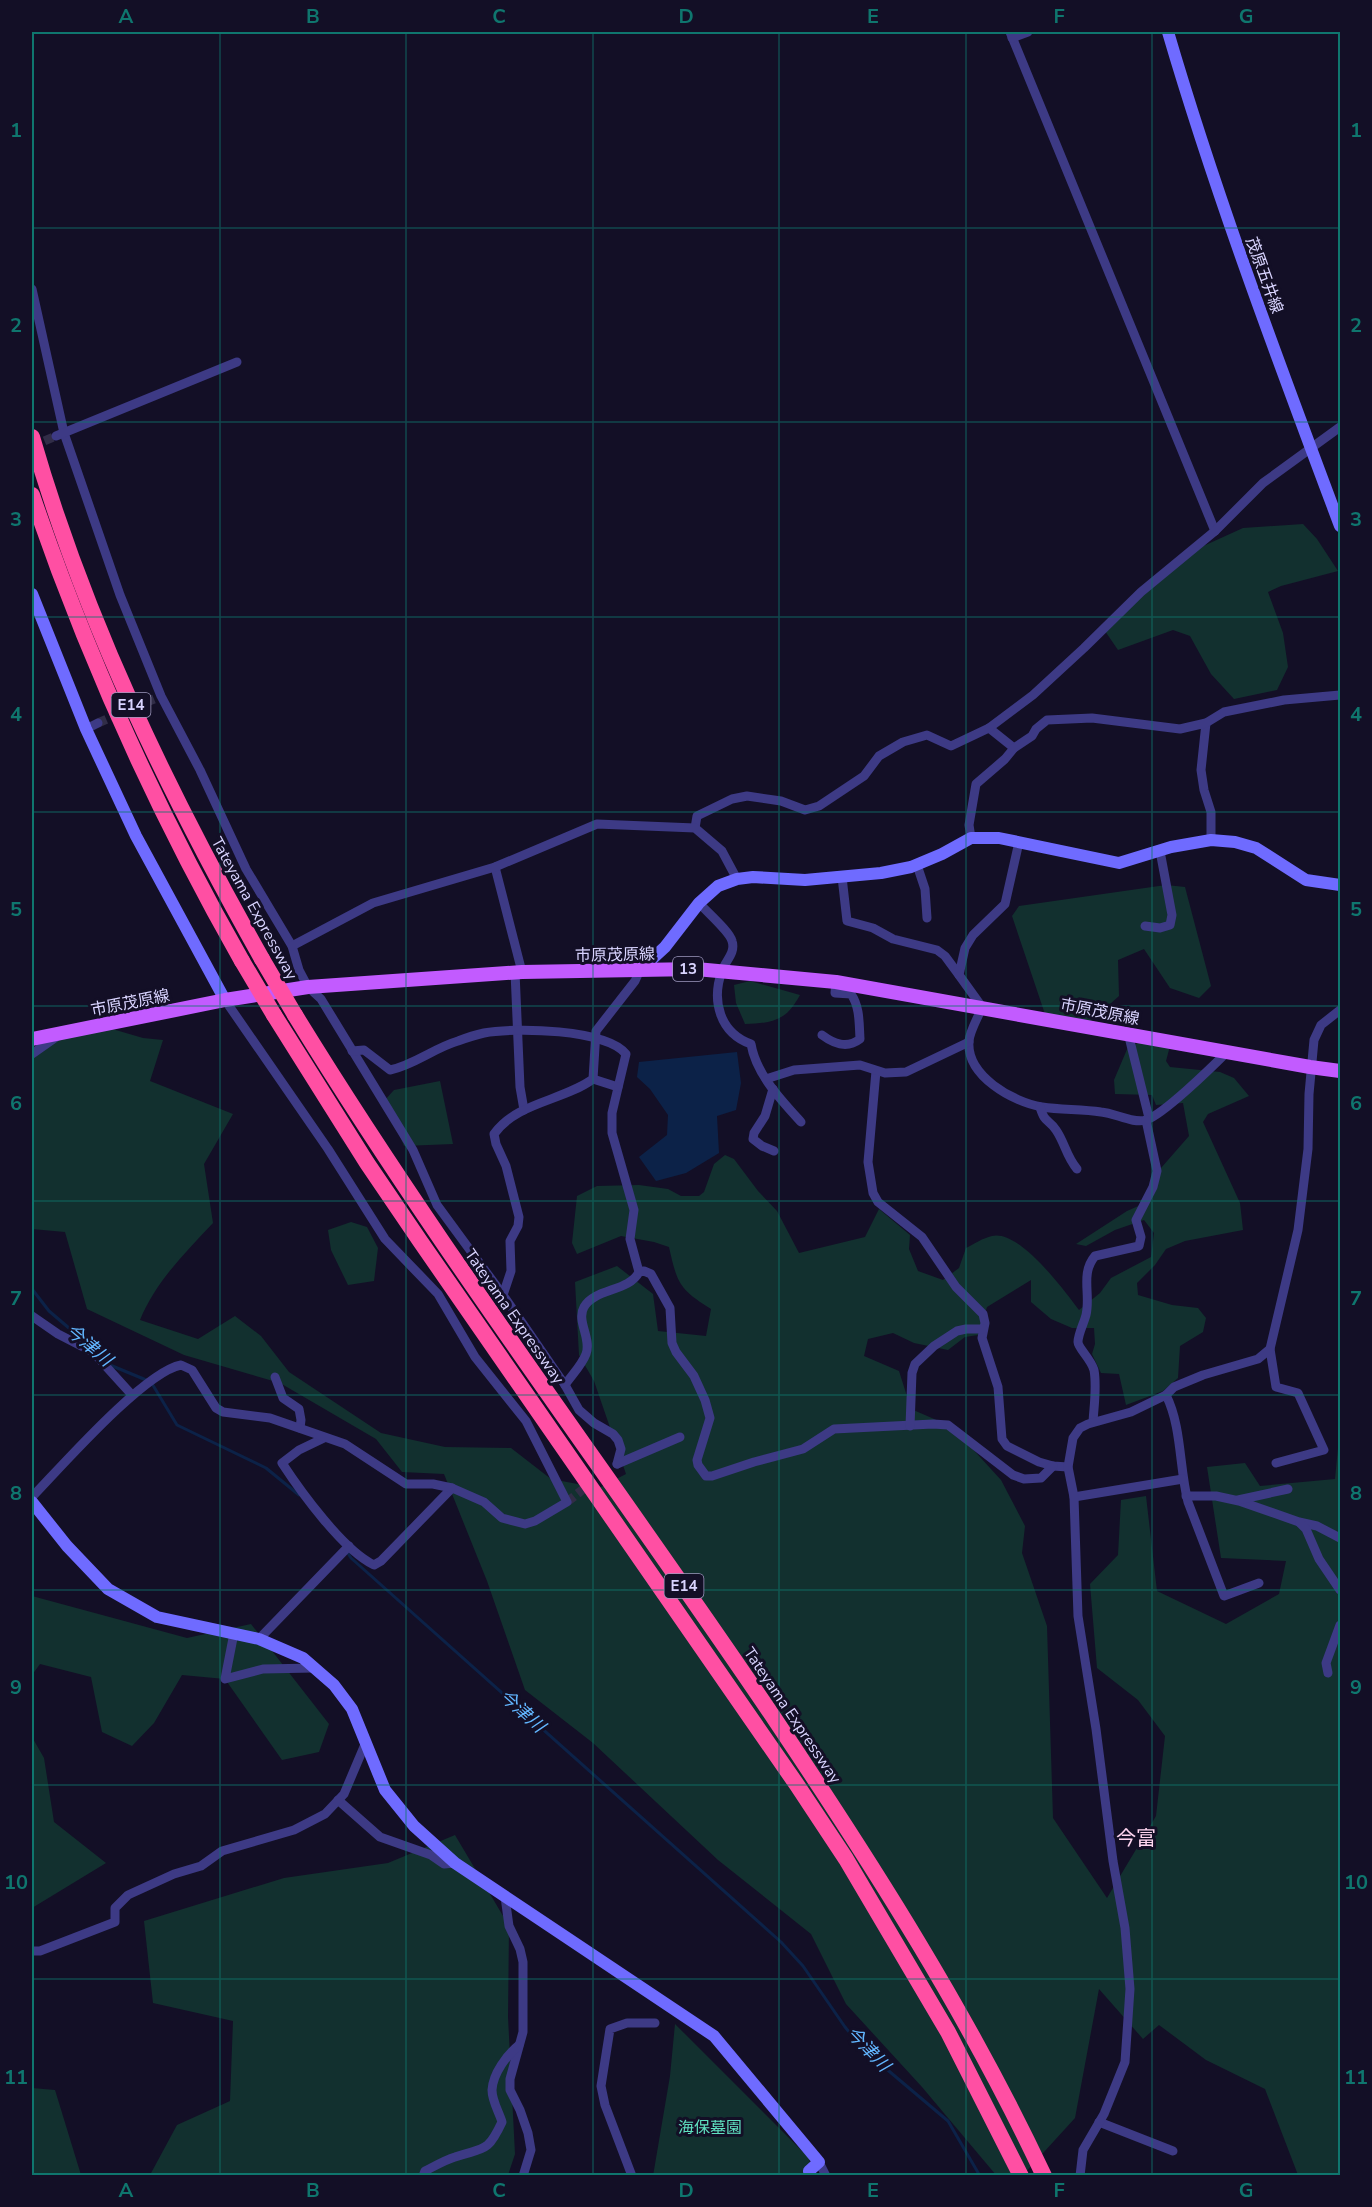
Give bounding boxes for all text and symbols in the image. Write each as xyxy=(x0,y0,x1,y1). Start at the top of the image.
text: A xyxy=(119,3,134,30)
text: B xyxy=(306,3,320,30)
text: C xyxy=(492,3,506,30)
text: D xyxy=(678,3,694,30)
text: E xyxy=(867,3,879,30)
text: F xyxy=(1053,3,1065,30)
text: G xyxy=(1239,3,1253,30)
text: 1 xyxy=(10,117,22,144)
text: 1 xyxy=(1350,117,1362,144)
street label: 茂原五井線 xyxy=(1240,234,1288,317)
text: 2 xyxy=(10,312,22,339)
text: 2 xyxy=(1350,312,1362,339)
text: 3 xyxy=(10,506,22,533)
text: 3 xyxy=(1350,506,1362,533)
road number: E14 xyxy=(112,693,150,717)
text: 4 xyxy=(10,701,22,728)
text: 4 xyxy=(1350,701,1362,728)
street label: Tateyama Expressway xyxy=(206,833,303,984)
text: 5 xyxy=(10,896,22,923)
text: 5 xyxy=(1350,896,1362,923)
street label: 市原茂原線 xyxy=(575,943,655,967)
road number: 13 xyxy=(673,957,703,981)
street label: 市原茂原線 xyxy=(89,985,172,1021)
street label: 市原茂原線 xyxy=(1058,994,1141,1030)
text: 6 xyxy=(10,1090,22,1117)
text: 6 xyxy=(1350,1090,1362,1117)
street label: Tateyama Expressway xyxy=(459,1245,570,1389)
text: 7 xyxy=(10,1285,22,1312)
text: 7 xyxy=(1350,1285,1362,1312)
water label: 今津川 xyxy=(61,1318,119,1373)
text: 8 xyxy=(10,1480,22,1507)
text: 8 xyxy=(1350,1480,1362,1507)
road number: E14 xyxy=(664,1574,704,1598)
street label: Tateyama Expressway xyxy=(738,1643,846,1789)
text: 9 xyxy=(10,1674,22,1701)
text: 9 xyxy=(1350,1674,1362,1701)
water label: 今津川 xyxy=(494,1684,552,1739)
district label: 今富 xyxy=(1116,1825,1156,1852)
text: 10 xyxy=(4,1869,28,1896)
text: 10 xyxy=(1344,1869,1368,1896)
water label: 今津川 xyxy=(841,2021,897,2078)
text: 11 xyxy=(4,2064,28,2091)
text: 11 xyxy=(1344,2064,1368,2091)
park label: 海保墓園 xyxy=(678,2117,742,2139)
text: A xyxy=(119,2177,134,2204)
text: B xyxy=(306,2177,320,2204)
text: C xyxy=(492,2177,506,2204)
text: D xyxy=(678,2177,694,2204)
text: E xyxy=(867,2177,879,2204)
text: F xyxy=(1053,2177,1065,2204)
text: G xyxy=(1239,2177,1253,2204)

